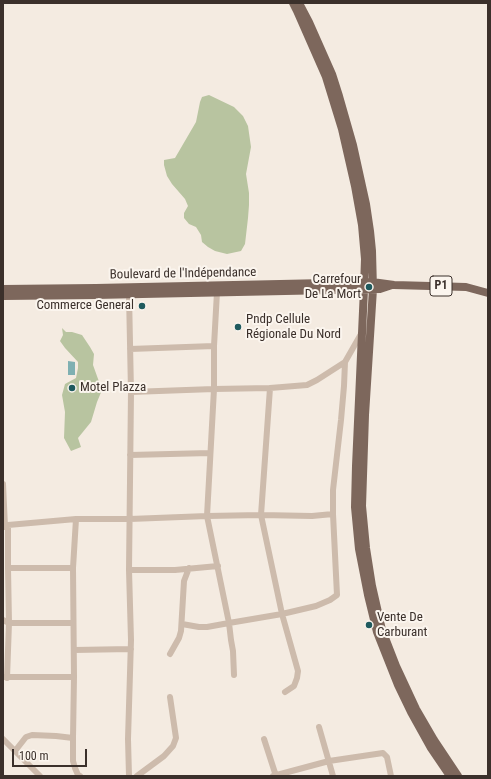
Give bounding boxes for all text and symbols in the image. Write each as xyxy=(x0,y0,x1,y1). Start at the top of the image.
street label: Boulevard de l'Indépendance xyxy=(110,265,256,283)
place label: Carrefour De La Mort xyxy=(305,272,361,303)
road number: P1 xyxy=(430,276,452,296)
marker: Carrefour De La Mort xyxy=(364,282,374,292)
place label: Commerce General xyxy=(36,298,134,314)
marker: Commerce General xyxy=(137,301,147,311)
place label: Pndp Cellule Régionale Du Nord xyxy=(246,312,341,343)
marker: Pndp Cellule Régionale Du Nord xyxy=(233,322,243,332)
place label: Motel Plazza xyxy=(80,380,146,396)
marker: Motel Plazza xyxy=(67,383,77,393)
place label: Vente De Carburant xyxy=(377,610,427,641)
marker: Vente De Carburant xyxy=(364,620,374,630)
scale bar xyxy=(14,741,89,767)
text: 100 m xyxy=(19,749,49,763)

